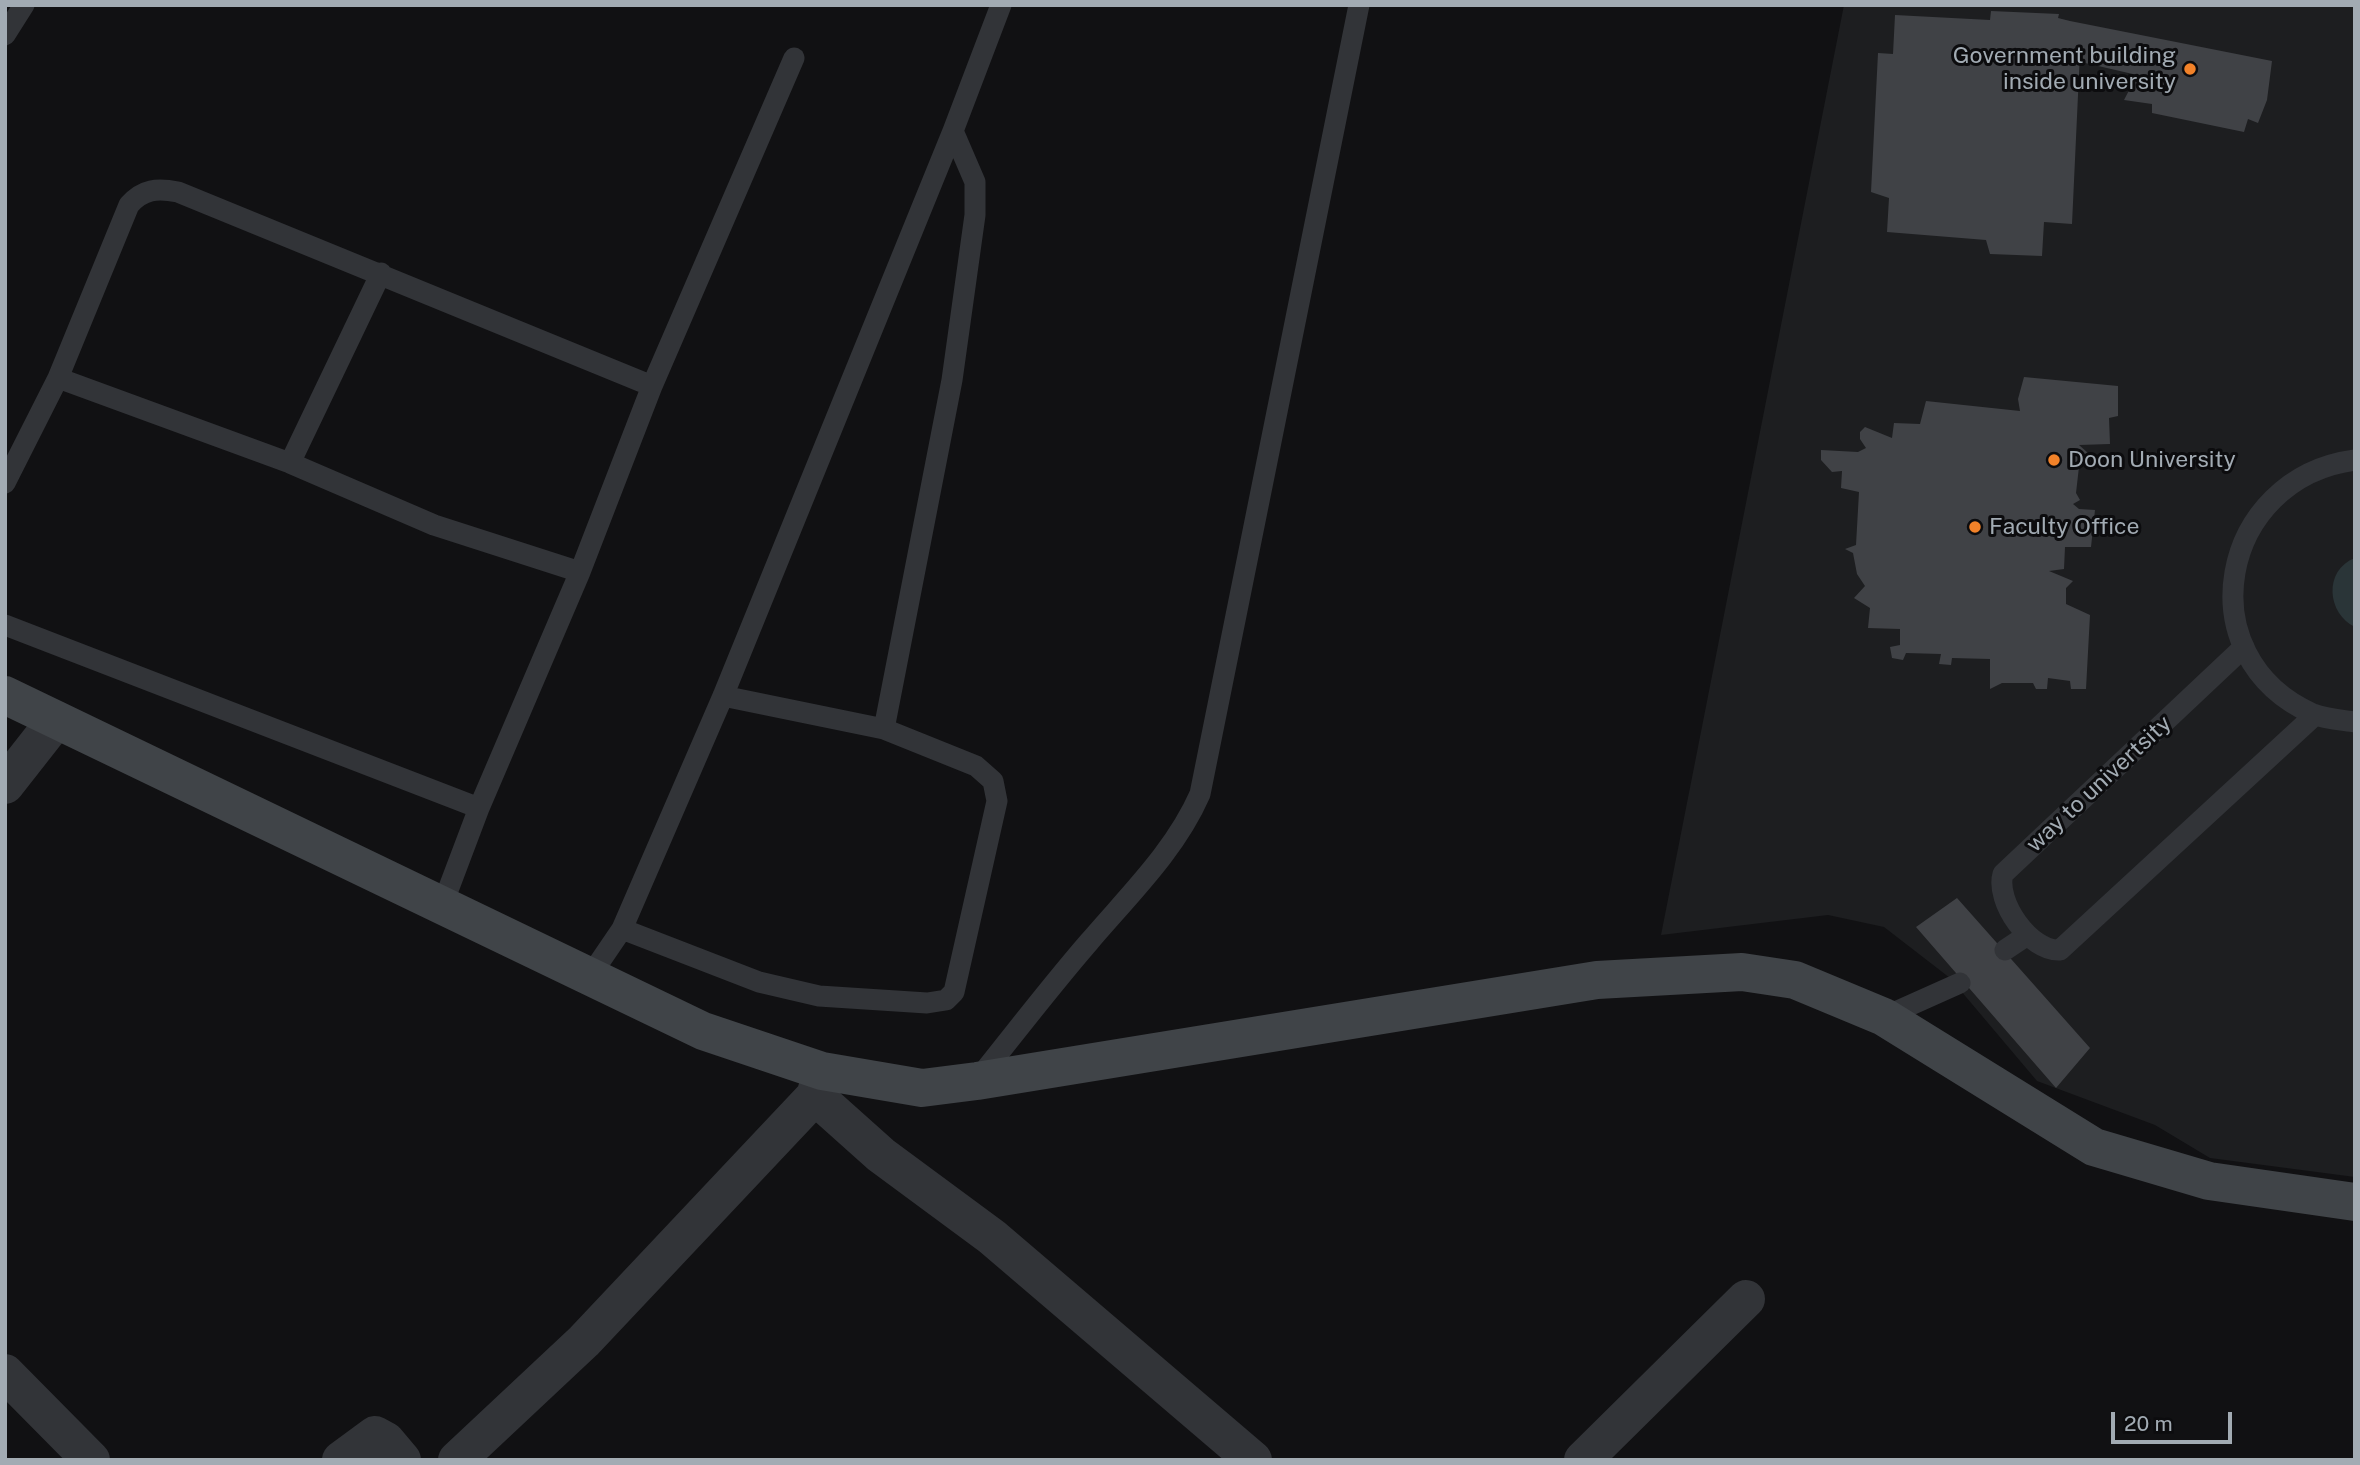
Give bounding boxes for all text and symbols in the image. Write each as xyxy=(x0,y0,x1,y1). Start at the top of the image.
place label: Government building inside university xyxy=(1953,42,2176,96)
marker: Government building inside university xyxy=(2182,61,2198,77)
place label: Doon University xyxy=(2068,446,2236,474)
marker: Doon University xyxy=(2046,452,2062,468)
place label: Faculty Office xyxy=(1989,513,2140,541)
marker: Faculty Office xyxy=(1967,519,1983,535)
street label: way to univertsity xyxy=(2021,710,2177,858)
scale bar xyxy=(2115,1398,2236,1442)
text: 20 m xyxy=(2124,1411,2173,1436)

